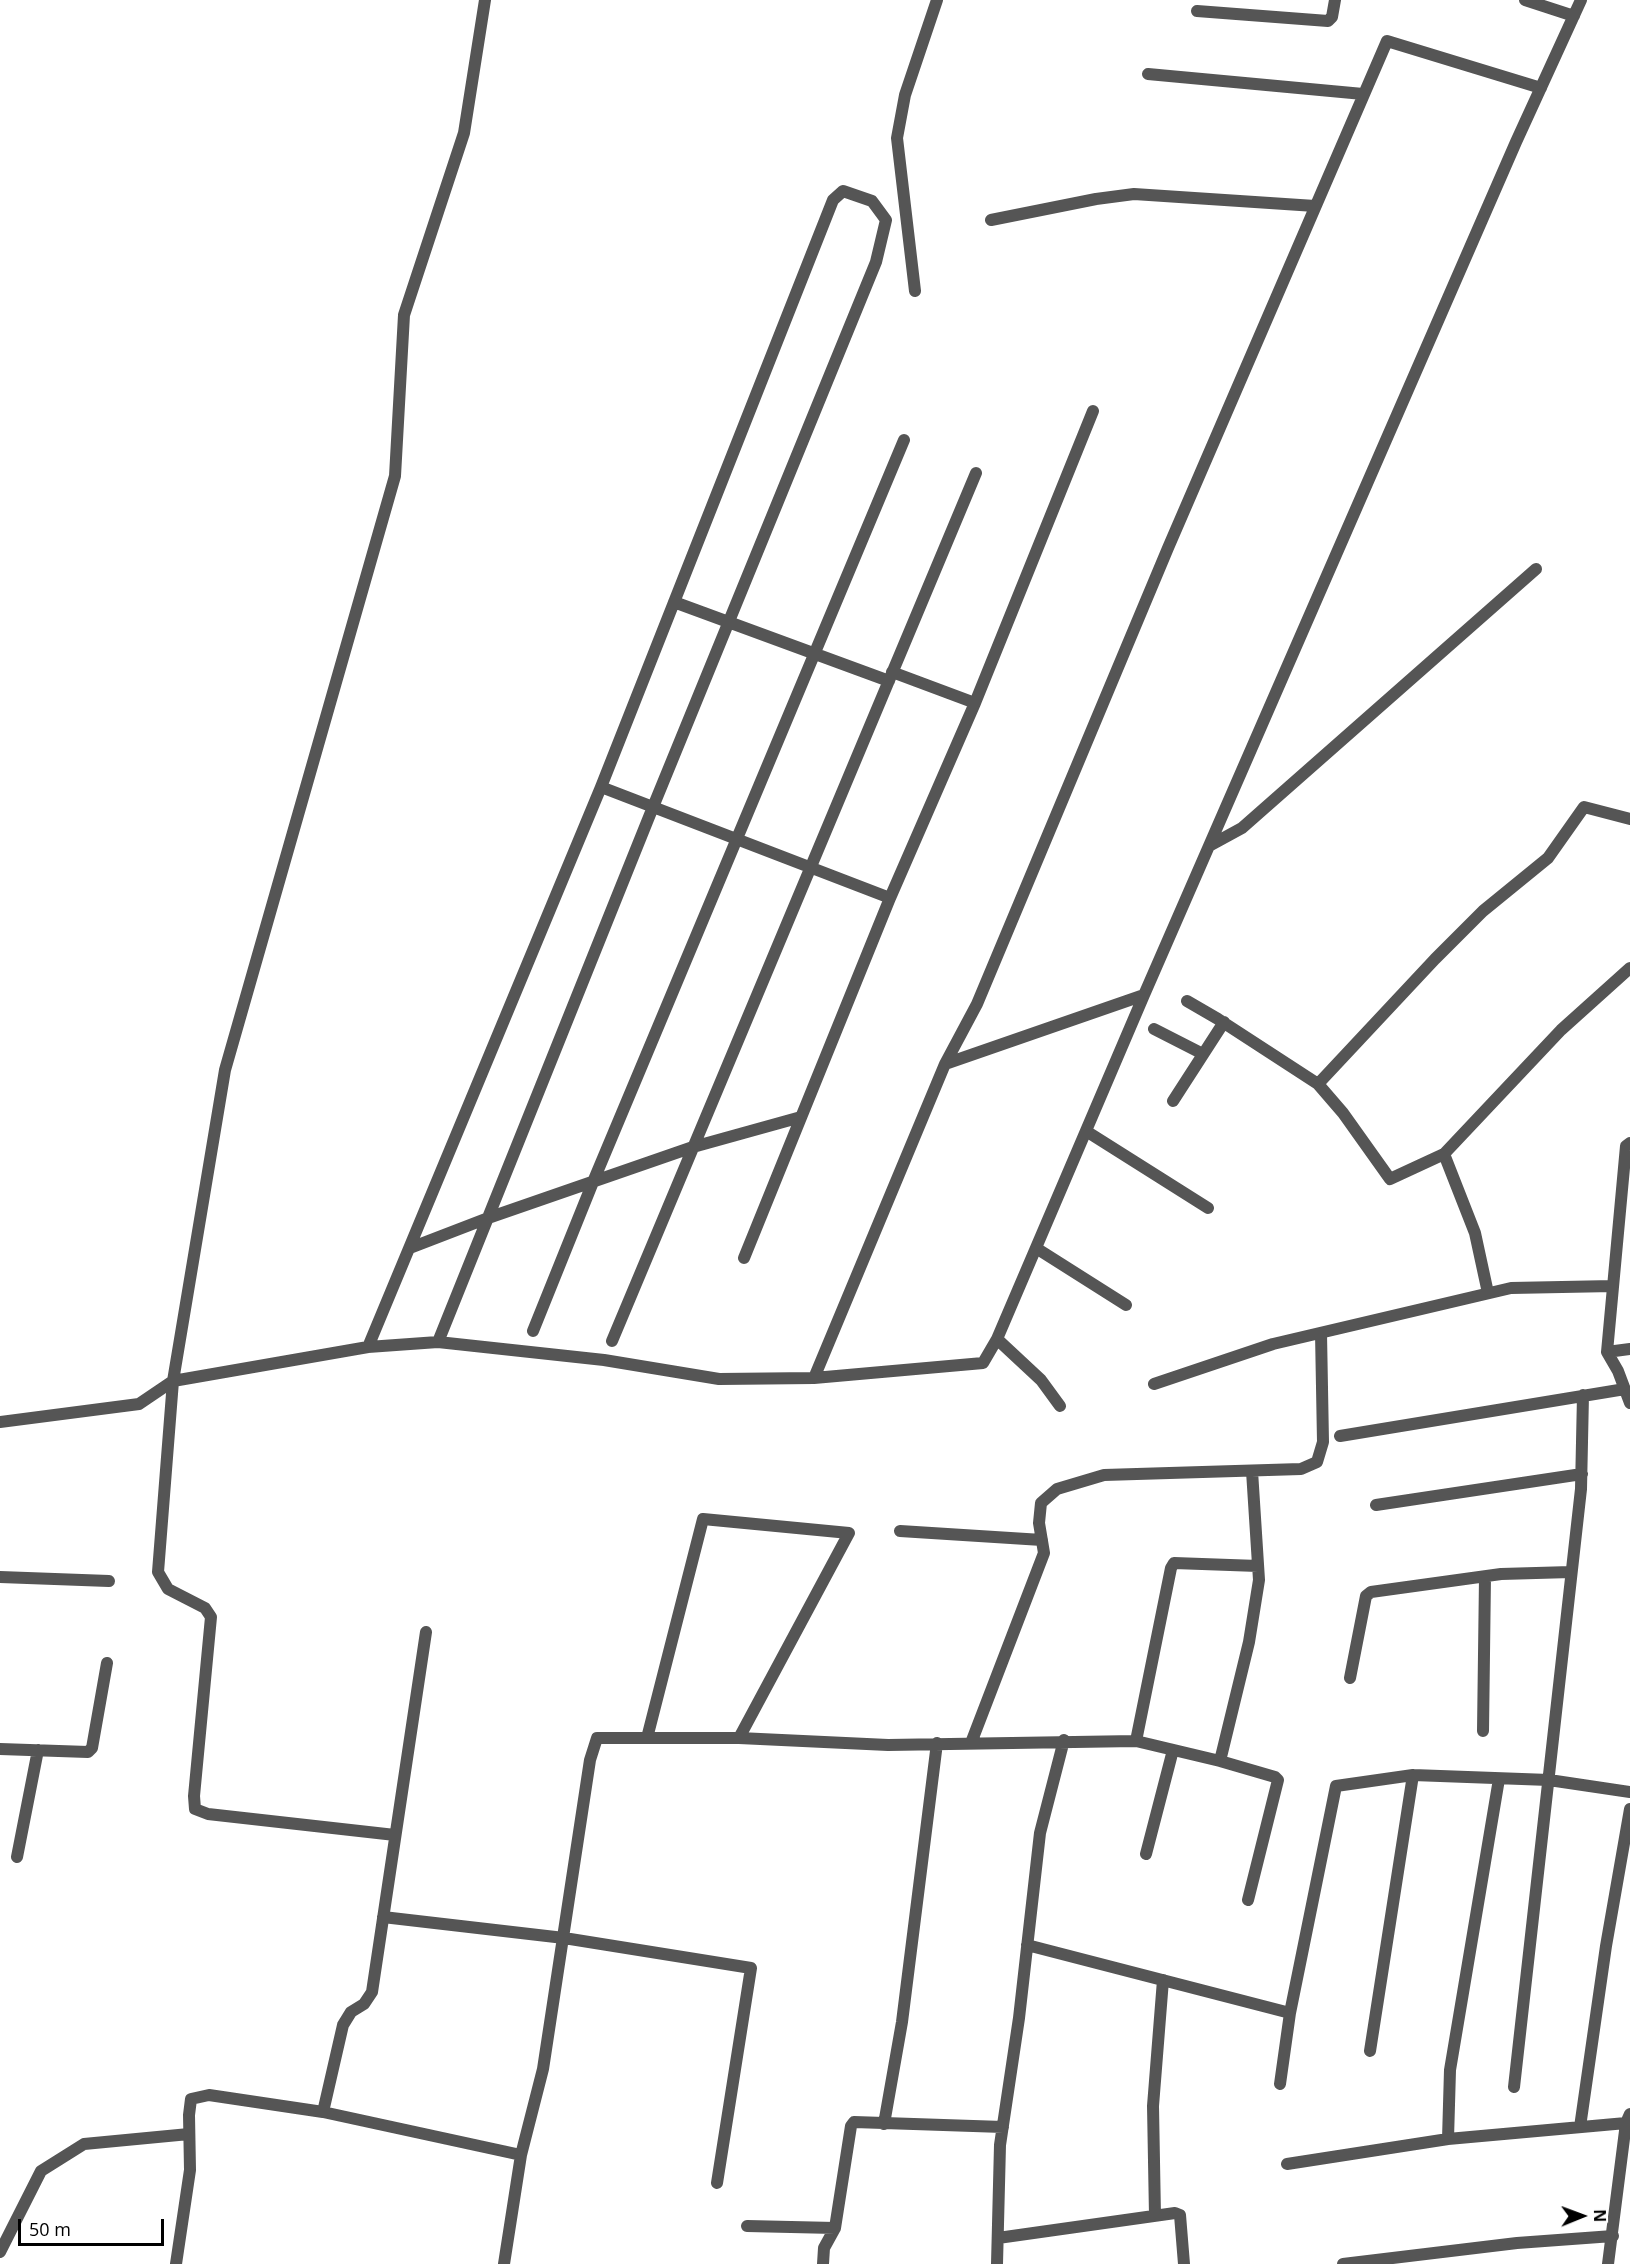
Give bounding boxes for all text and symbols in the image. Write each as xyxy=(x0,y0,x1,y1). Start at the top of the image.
north arrow xyxy=(1552,2186,1612,2246)
scale bar xyxy=(21,2207,166,2245)
text: N xyxy=(1589,2209,1611,2222)
text: 50 m xyxy=(29,2217,71,2241)

